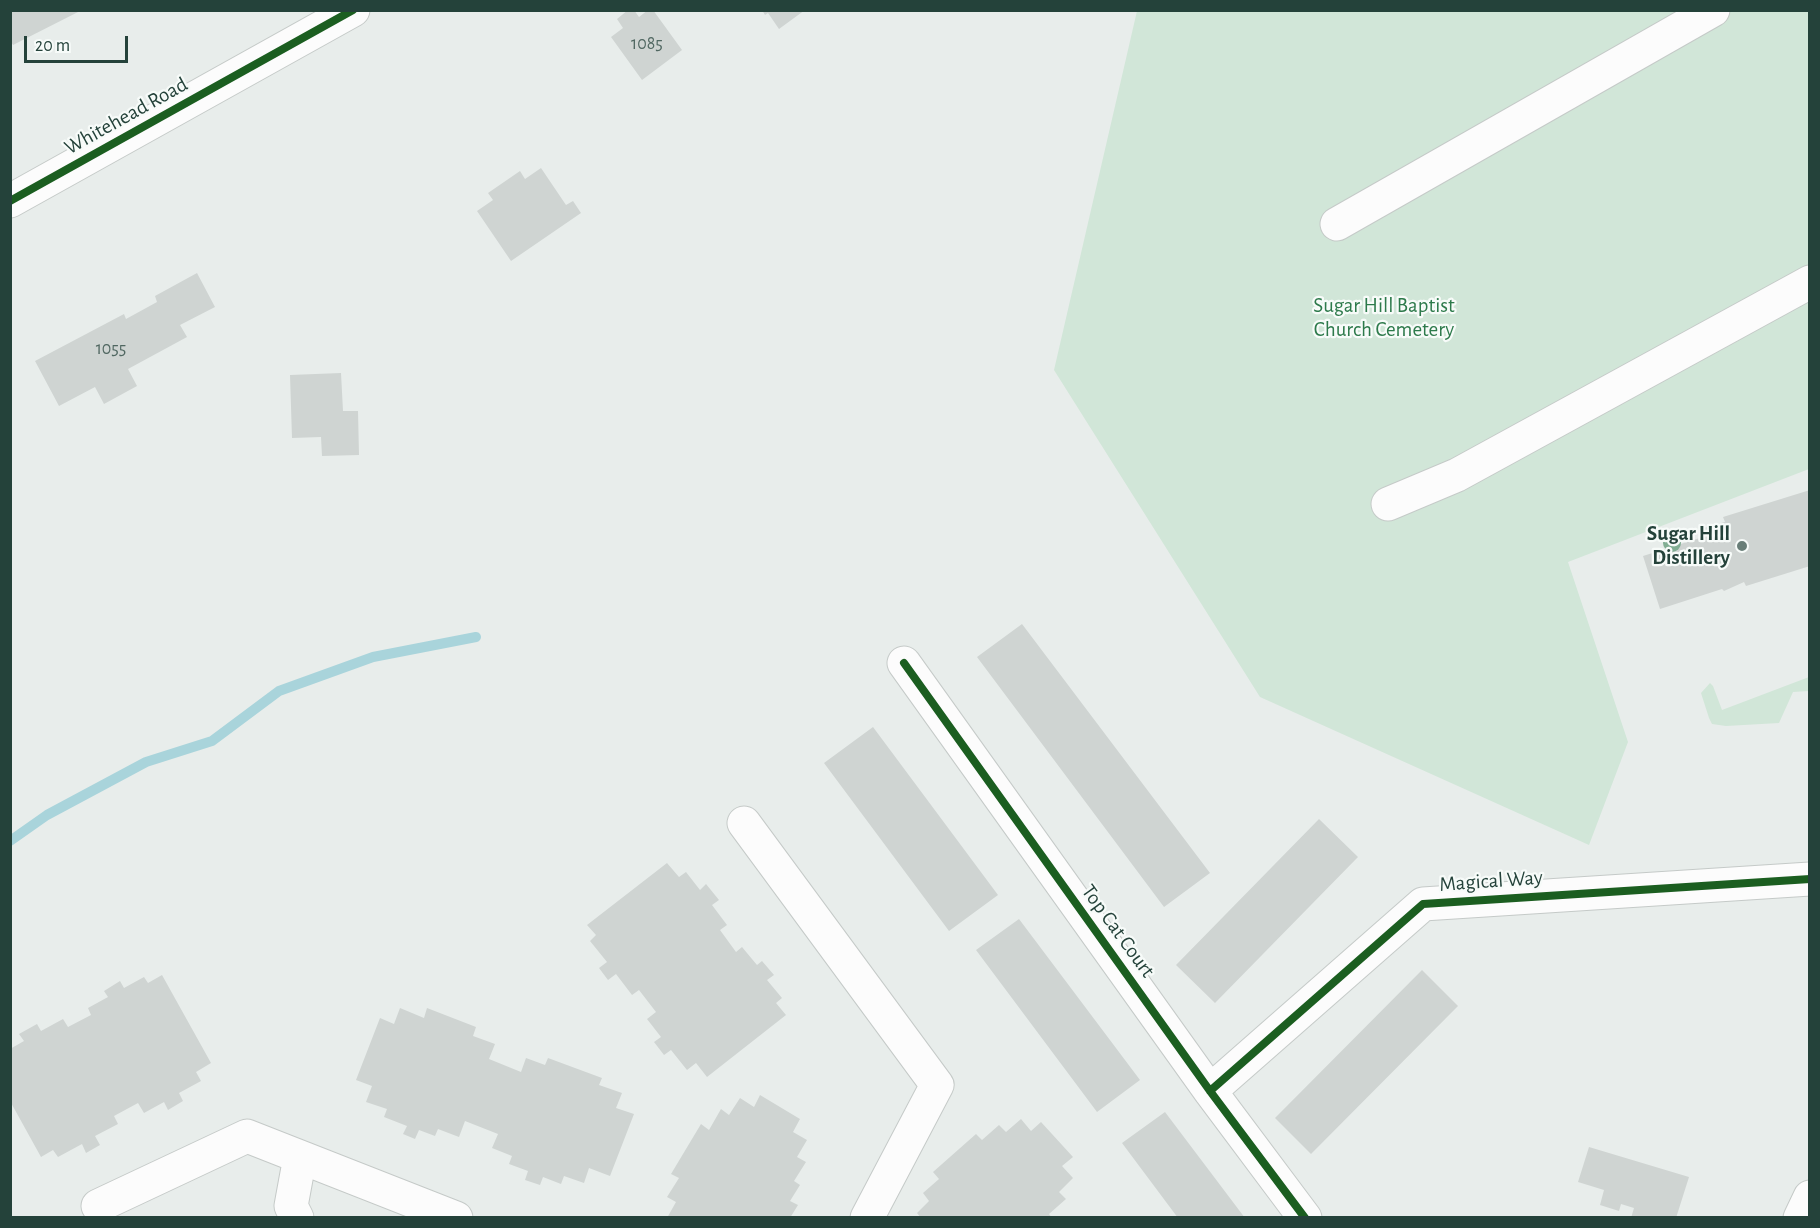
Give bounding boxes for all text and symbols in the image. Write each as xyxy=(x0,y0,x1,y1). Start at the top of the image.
scale bar xyxy=(27,24,130,62)
house number: 1085 xyxy=(631,33,663,55)
text: 20 m xyxy=(35,37,70,55)
street label: Whitehead Road xyxy=(60,72,192,160)
park label: Sugar Hill Baptist Church Cemetery xyxy=(1313,293,1455,343)
house number: 1055 xyxy=(96,338,126,360)
place label: Sugar Hill Distillery xyxy=(1647,521,1730,571)
marker: Sugar Hill Distillery xyxy=(1735,539,1749,553)
street label: Magical Way xyxy=(1438,865,1544,897)
street label: Top Cat Court xyxy=(1076,880,1160,982)

